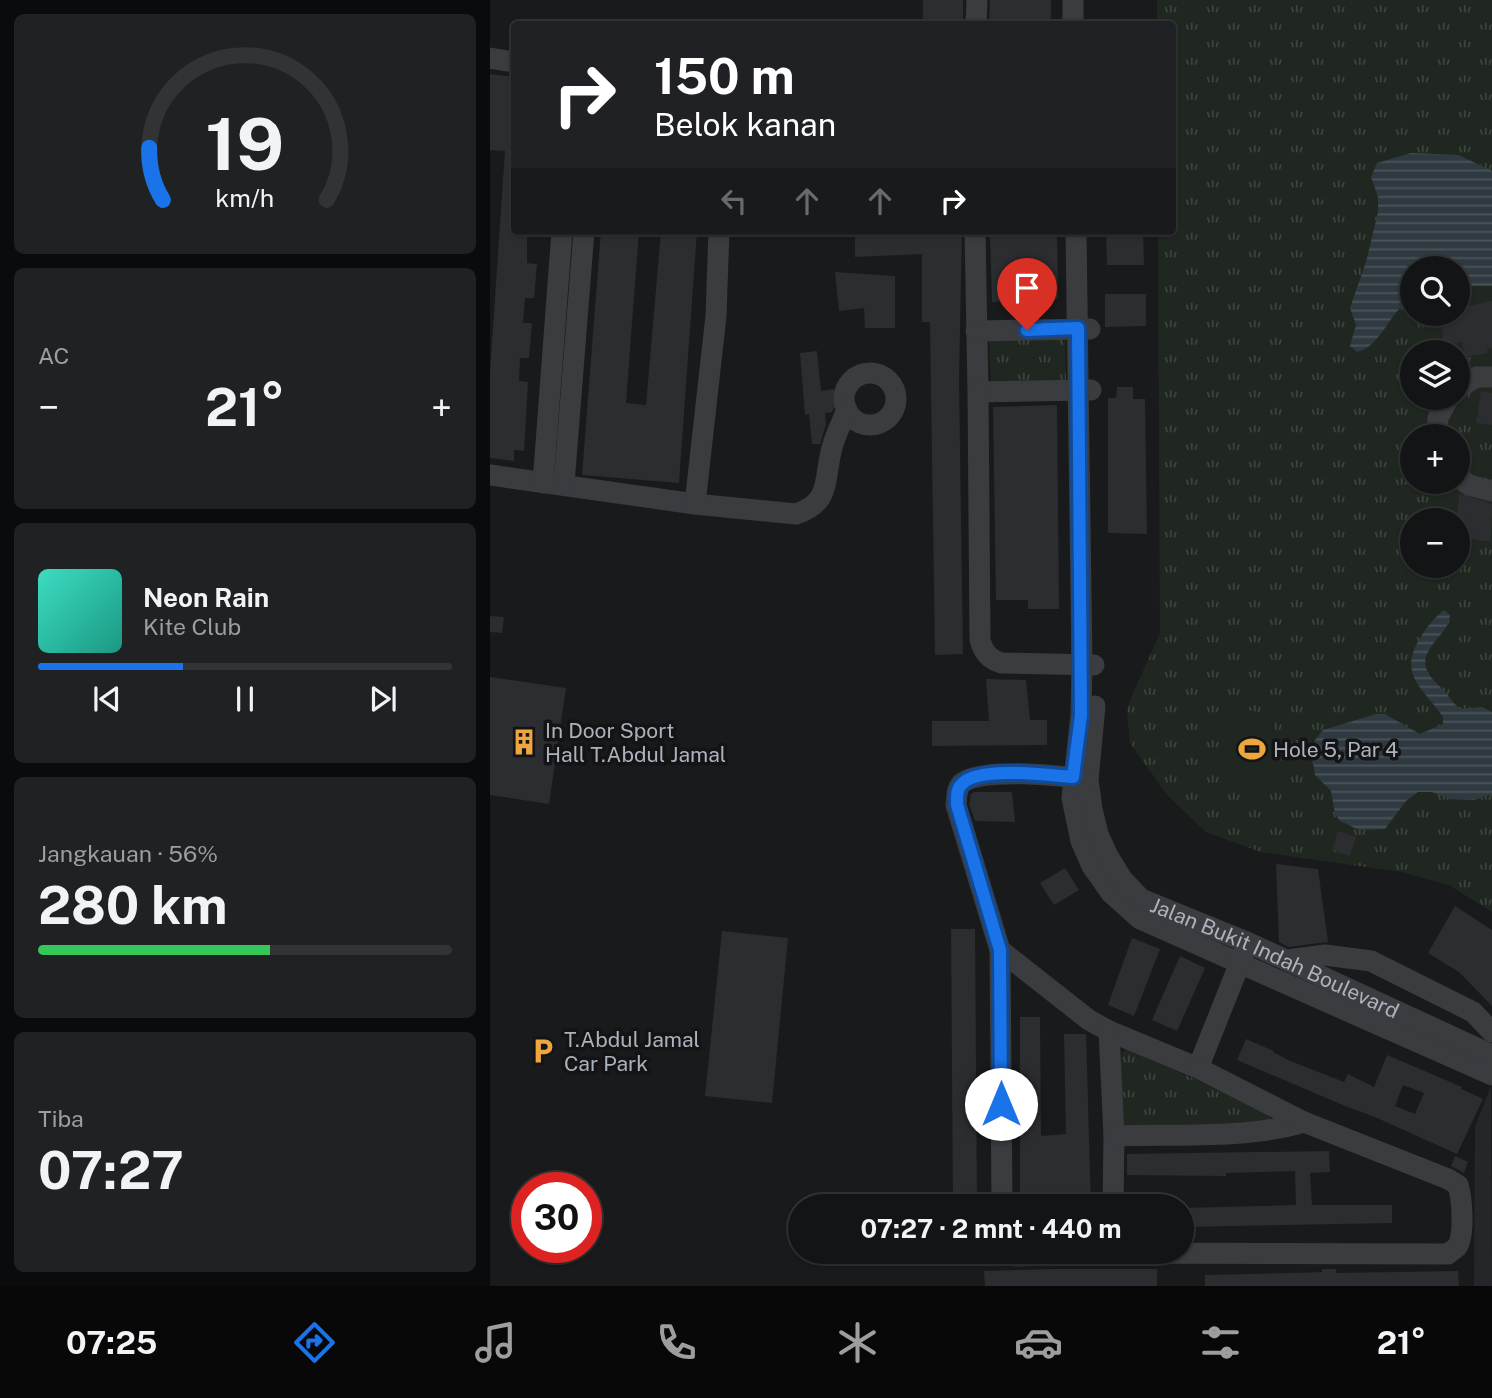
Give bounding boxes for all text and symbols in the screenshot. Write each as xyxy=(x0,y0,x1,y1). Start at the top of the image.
text: 150 m xyxy=(654,47,795,105)
icon: right xyxy=(539,49,630,140)
text: 19 xyxy=(205,102,285,187)
text: Belok kanan xyxy=(654,106,836,143)
icon: left xyxy=(715,182,753,220)
icon: ahead xyxy=(788,182,826,220)
icon: ahead xyxy=(861,182,899,220)
icon: right xyxy=(934,182,972,220)
text: km/h xyxy=(216,183,274,213)
map controls xyxy=(1400,256,1470,578)
button: search xyxy=(1400,256,1470,326)
pin xyxy=(997,258,1057,330)
icon: arrive xyxy=(1008,269,1046,307)
button: layers xyxy=(1400,340,1470,410)
text: AC xyxy=(38,342,69,369)
text: 21° xyxy=(205,377,285,438)
text: − xyxy=(38,385,59,430)
text: + xyxy=(431,385,452,430)
button: + xyxy=(1400,424,1470,494)
button: − xyxy=(1400,508,1470,578)
text: Neon Rain xyxy=(143,582,269,613)
text: Kite Club xyxy=(143,613,241,640)
icon: previous xyxy=(88,680,126,718)
icon: pause xyxy=(226,680,264,718)
icon: next xyxy=(364,680,402,718)
place label: In Door Sport Hall T.Abdul Jamal xyxy=(545,718,726,767)
building icon: In Door Sport Hall T.Abdul Jamal xyxy=(509,727,539,757)
sports icon: Hole 5, Par 4 xyxy=(1237,734,1267,764)
place label: Hole 5, Par 4 xyxy=(1273,737,1398,762)
text: Jangkauan · 56% xyxy=(38,840,218,867)
text: 280 km xyxy=(38,875,228,936)
street label: Jalan Bukit Indah Boulevard xyxy=(1147,892,1403,1023)
place label: T.Abdul Jamal Car Park xyxy=(564,1027,700,1076)
parking icon: T.Abdul Jamal Car Park xyxy=(528,1036,558,1066)
position arrow xyxy=(964,1067,1038,1141)
text: Tiba xyxy=(38,1105,84,1132)
text: 07:27 xyxy=(38,1140,184,1201)
speed limit sign: 30 xyxy=(511,1172,602,1263)
text: 07:27 · 2 mnt · 440 m xyxy=(860,1213,1122,1244)
icon: directions xyxy=(290,1318,339,1367)
icon: music xyxy=(471,1318,520,1367)
icon: phone xyxy=(652,1318,701,1367)
icon: climate xyxy=(833,1318,882,1367)
icon: car xyxy=(1014,1318,1063,1367)
icon: filters xyxy=(1196,1318,1245,1367)
text: 07:25 xyxy=(66,1324,157,1361)
text: 21° xyxy=(1377,1324,1426,1361)

